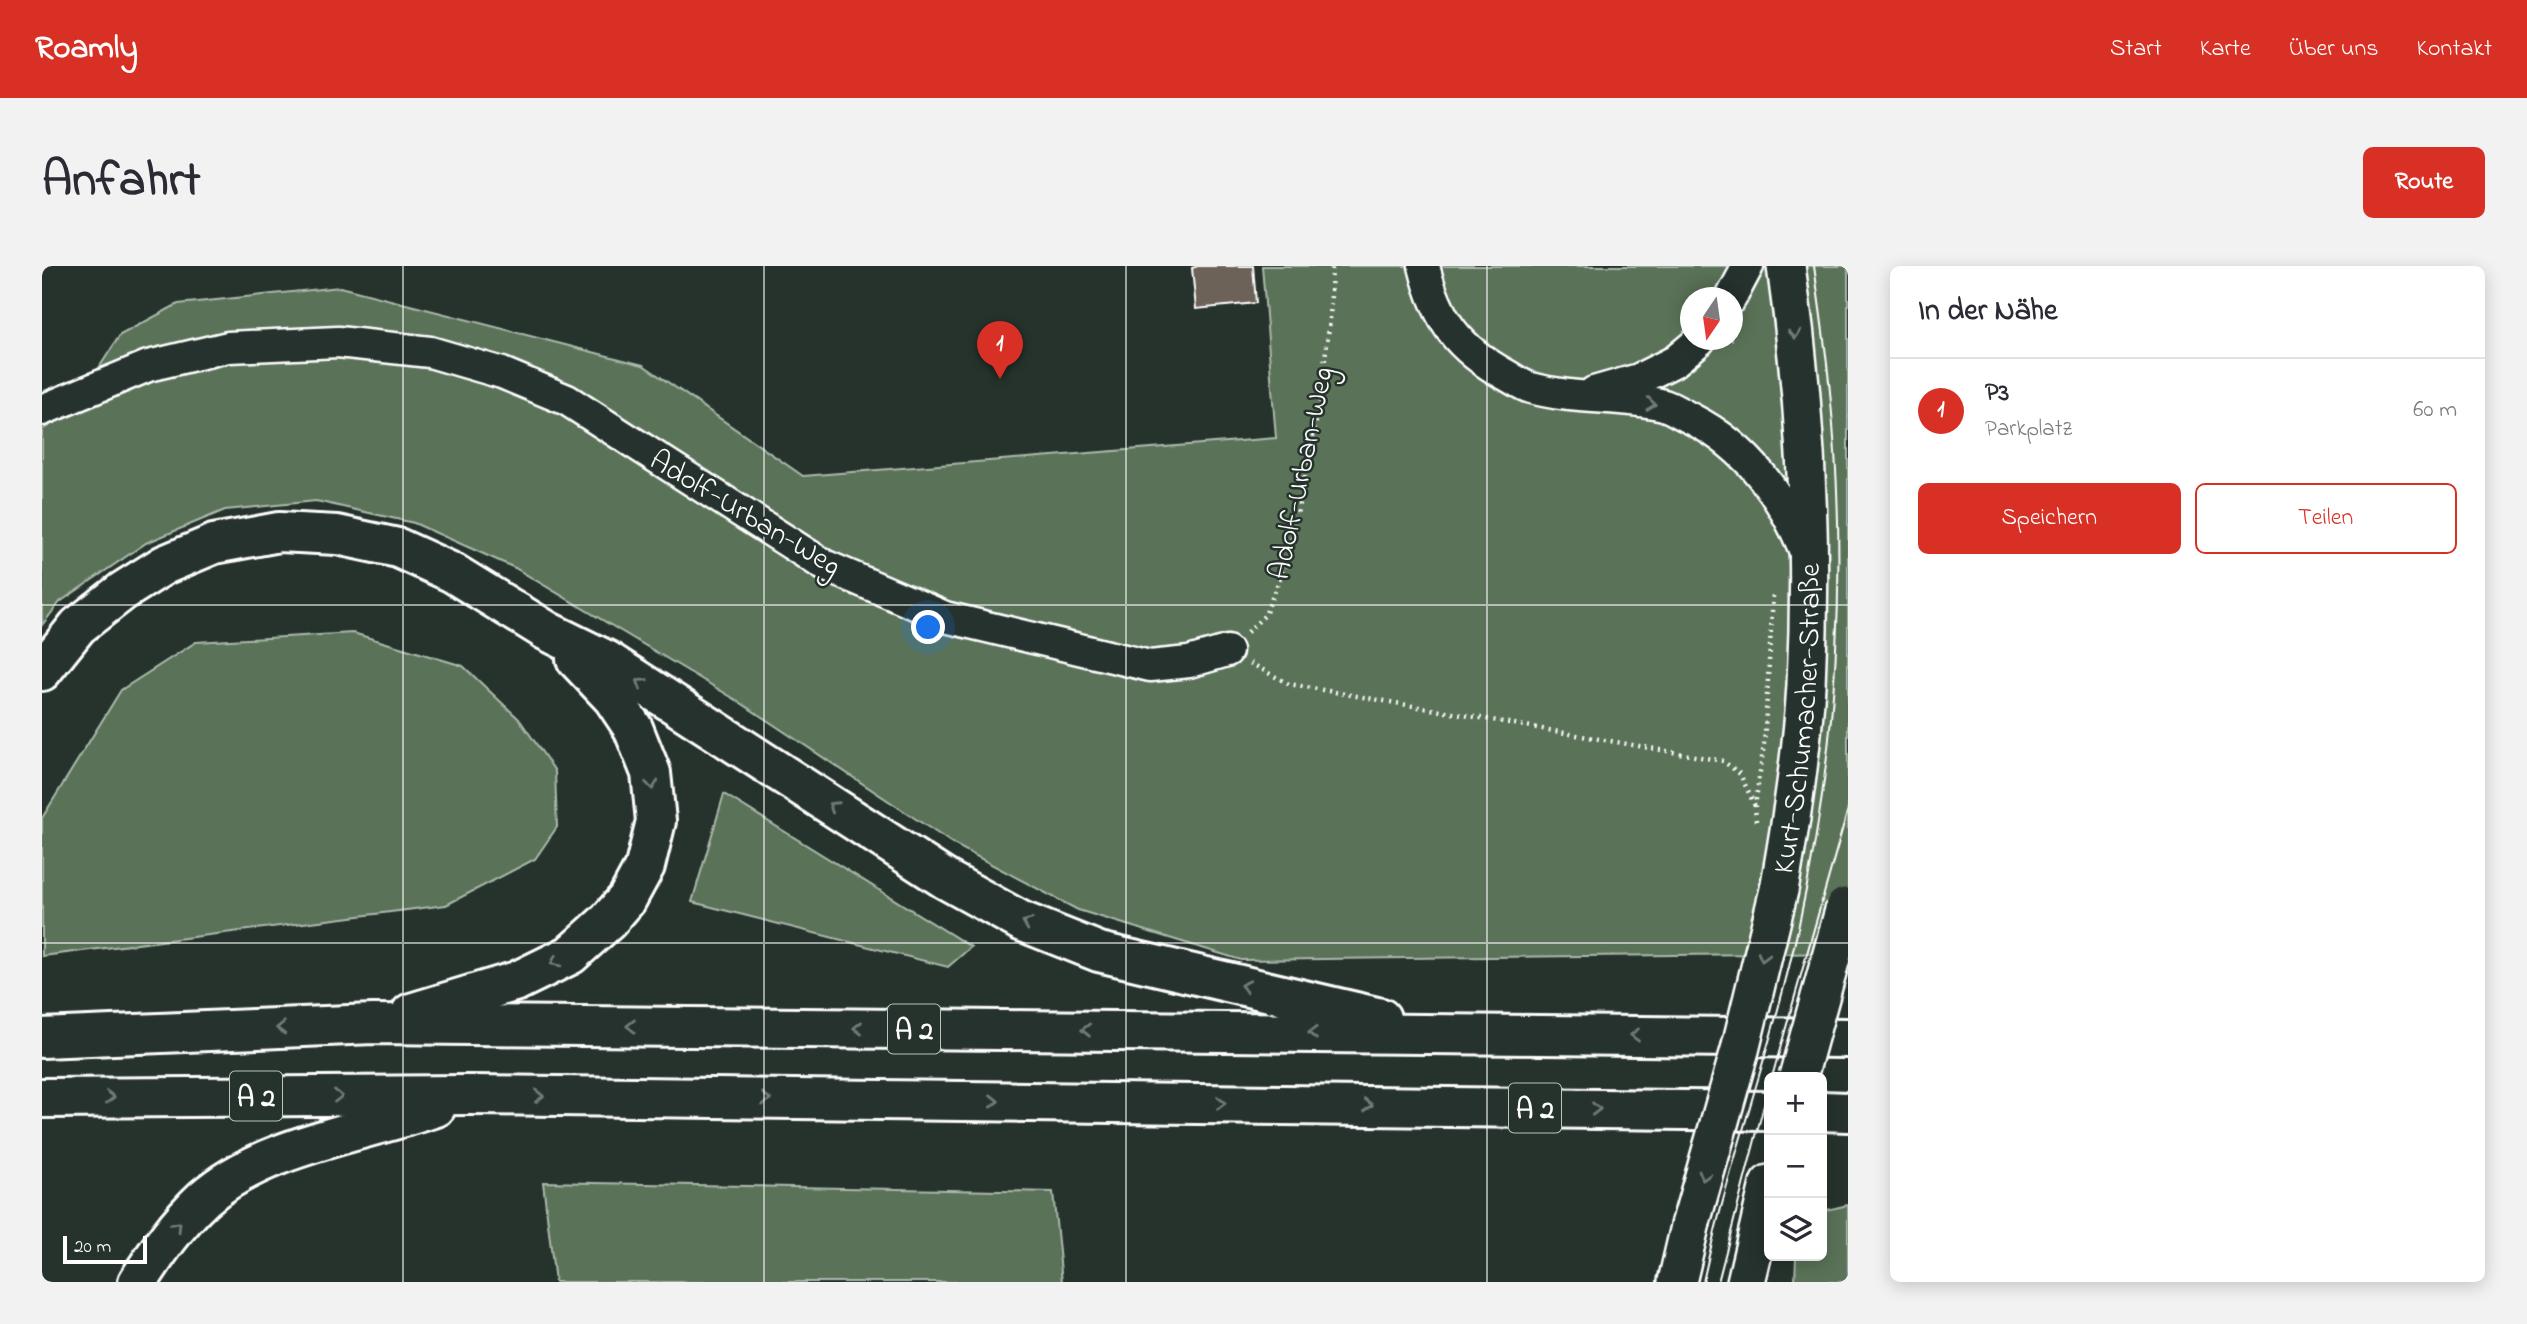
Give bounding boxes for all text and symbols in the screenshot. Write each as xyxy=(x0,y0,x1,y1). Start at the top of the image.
text: Roamly xyxy=(35,25,138,73)
text: Start xyxy=(2110,32,2162,67)
text: Karte xyxy=(2200,32,2251,67)
text: Über uns xyxy=(2289,32,2378,67)
text: Kontakt xyxy=(2416,32,2492,67)
text: Anfahrt xyxy=(42,146,200,218)
button: Route xyxy=(2363,147,2485,218)
north arrow xyxy=(1680,287,1743,350)
text: In der Nähe xyxy=(1918,290,2058,334)
pin: 1 xyxy=(977,321,1023,379)
one-way arrow xyxy=(1787,328,1802,339)
street label: Adolf-Urban-Weg xyxy=(1259,363,1347,584)
text: P3 xyxy=(1985,375,2009,413)
text: 1 xyxy=(1937,394,1945,427)
text: 60 m xyxy=(2413,394,2457,427)
one-way arrow xyxy=(1646,396,1657,411)
text: Parkplatz xyxy=(1985,413,2072,446)
street label: Adolf-Urban-Weg xyxy=(640,440,849,589)
button: Speichern xyxy=(1918,483,2181,554)
button: Teilen xyxy=(2195,483,2457,554)
street label: Kurt-Schumacher-Straße xyxy=(1763,563,1834,877)
your location xyxy=(911,610,945,644)
one-way arrow xyxy=(636,678,649,691)
one-way arrow xyxy=(645,779,660,791)
one-way arrow xyxy=(827,801,840,814)
one-way arrow xyxy=(1022,917,1034,931)
one-way arrow xyxy=(1757,951,1771,963)
one-way arrow xyxy=(550,954,562,968)
one-way arrow xyxy=(1239,980,1251,995)
road number: A 2 xyxy=(888,1004,940,1054)
one-way arrow xyxy=(625,1018,635,1034)
one-way arrow xyxy=(275,1020,286,1035)
one-way arrow xyxy=(852,1020,863,1036)
one-way arrow xyxy=(1080,1022,1090,1038)
one-way arrow xyxy=(1307,1025,1318,1041)
one-way arrow xyxy=(1629,1027,1640,1043)
road number: A 2 xyxy=(230,1072,282,1120)
map controls xyxy=(1764,1072,1827,1261)
button: + xyxy=(1764,1072,1827,1135)
road number: A 2 xyxy=(1509,1084,1561,1132)
one-way arrow xyxy=(333,1088,343,1104)
one-way arrow xyxy=(534,1088,544,1104)
one-way arrow xyxy=(105,1089,116,1104)
one-way arrow xyxy=(761,1091,772,1106)
one-way arrow xyxy=(989,1093,999,1109)
one-way arrow xyxy=(1216,1096,1227,1111)
one-way arrow xyxy=(1363,1097,1374,1113)
one-way arrow xyxy=(1590,1101,1601,1116)
button: − xyxy=(1764,1135,1827,1198)
one-way arrow xyxy=(1698,1170,1712,1182)
button: layers xyxy=(1764,1198,1827,1261)
one-way arrow xyxy=(169,1221,182,1234)
scale bar xyxy=(63,1233,147,1265)
text: 20 m xyxy=(74,1234,111,1261)

